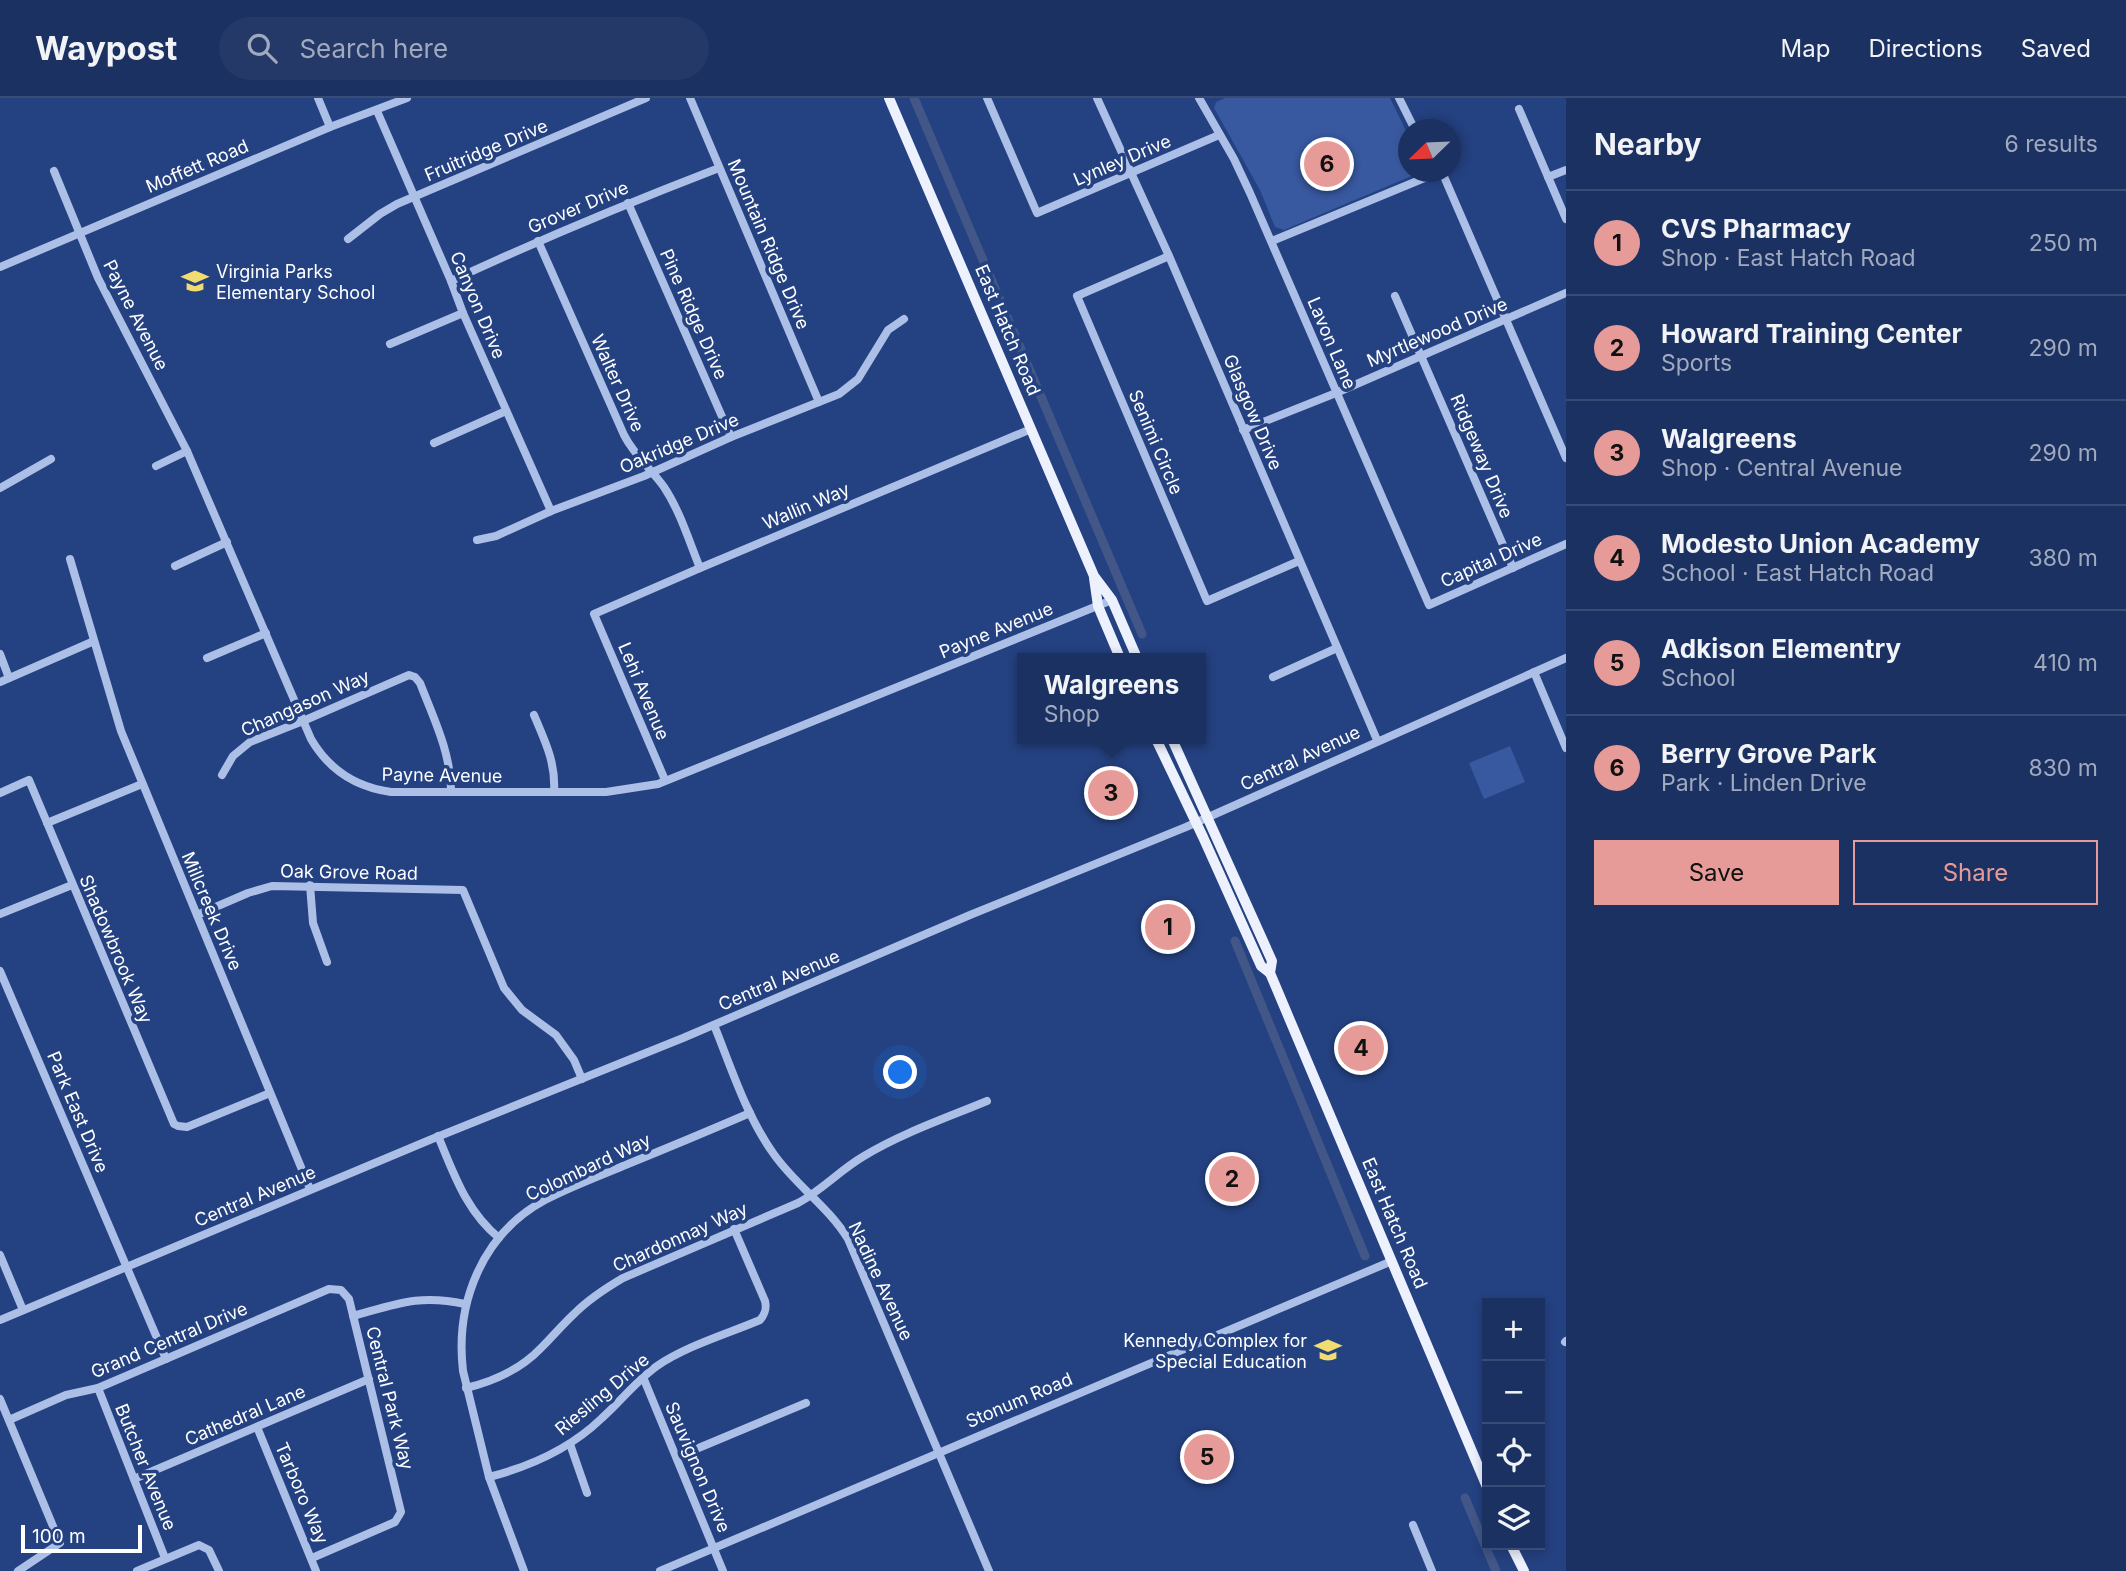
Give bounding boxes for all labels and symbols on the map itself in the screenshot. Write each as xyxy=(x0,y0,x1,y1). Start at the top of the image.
street label: Fruitridge Drive xyxy=(421,115,551,185)
north arrow xyxy=(1398,119,1461,182)
street label: Lynley Drive xyxy=(1070,130,1174,190)
street label: Moffett Road xyxy=(143,135,251,197)
pin: 6 xyxy=(1304,138,1350,190)
street label: Mountain Ridge Drive xyxy=(724,156,814,332)
street label: Grover Drive xyxy=(525,176,631,238)
street label: Pine Ridge Drive xyxy=(656,246,732,382)
street label: Canyon Drive xyxy=(446,248,510,362)
street label: Payne Avenue xyxy=(99,256,173,374)
place label: Virginia Parks Elementary School xyxy=(216,261,375,303)
street label: East Hatch Road xyxy=(971,261,1045,399)
school or university icon: Virginia Parks Elementary School xyxy=(180,266,210,296)
street label: Myrtlewood Drive xyxy=(1364,293,1510,371)
street label: Lavon Lane xyxy=(1303,294,1361,392)
street label: Walter Drive xyxy=(587,331,649,435)
street label: Glasgow Drive xyxy=(1219,351,1287,473)
street label: Senimi Circle xyxy=(1125,387,1187,497)
street label: Ridgeway Drive xyxy=(1446,391,1518,521)
street label: Oakridge Drive xyxy=(616,408,742,478)
street label: Wallin Way xyxy=(759,478,853,534)
street label: Capital Drive xyxy=(1437,528,1545,592)
street label: Payne Avenue xyxy=(936,598,1056,662)
street label: Lehi Avenue xyxy=(614,639,674,743)
street label: Changason Way xyxy=(237,665,373,741)
street label: Central Avenue xyxy=(1237,721,1363,795)
street label: Payne Avenue xyxy=(381,763,503,787)
pin: 3 xyxy=(1088,767,1134,819)
street label: Millcreek Drive xyxy=(178,849,246,973)
street label: Oak Grove Road xyxy=(280,860,418,884)
street label: Shadowbrook Way xyxy=(75,872,157,1026)
pin: 1 xyxy=(1145,901,1191,953)
street label: Central Avenue xyxy=(715,945,843,1015)
pin: 4 xyxy=(1338,1022,1384,1074)
street label: Park East Drive xyxy=(43,1048,113,1176)
your location xyxy=(883,1055,917,1089)
street label: Colombard Way xyxy=(522,1129,654,1205)
pin: 2 xyxy=(1209,1153,1255,1205)
street label: East Hatch Road xyxy=(1358,1154,1432,1292)
street label: Central Avenue xyxy=(191,1161,319,1231)
street label: Chardonnay Way xyxy=(609,1198,751,1276)
street label: Nadine Avenue xyxy=(844,1218,918,1344)
street label: Grand Central Drive xyxy=(87,1297,251,1383)
street label: Central Park Way xyxy=(362,1324,418,1472)
place label: Kennedy Complex for Special Education xyxy=(1123,1330,1307,1372)
school or university icon: Kennedy Complex for Special Education xyxy=(1313,1335,1343,1365)
street label: Riesling Drive xyxy=(551,1349,653,1439)
street label: Stonum Road xyxy=(963,1368,1075,1432)
street label: Cathedral Lane xyxy=(182,1380,308,1450)
street label: Sauvignon Drive xyxy=(661,1399,735,1535)
street label: Butcher Avenue xyxy=(111,1401,181,1533)
pin: 5 xyxy=(1184,1431,1230,1483)
street label: Tarboro Way xyxy=(271,1439,333,1547)
scale bar xyxy=(21,1522,142,1554)

